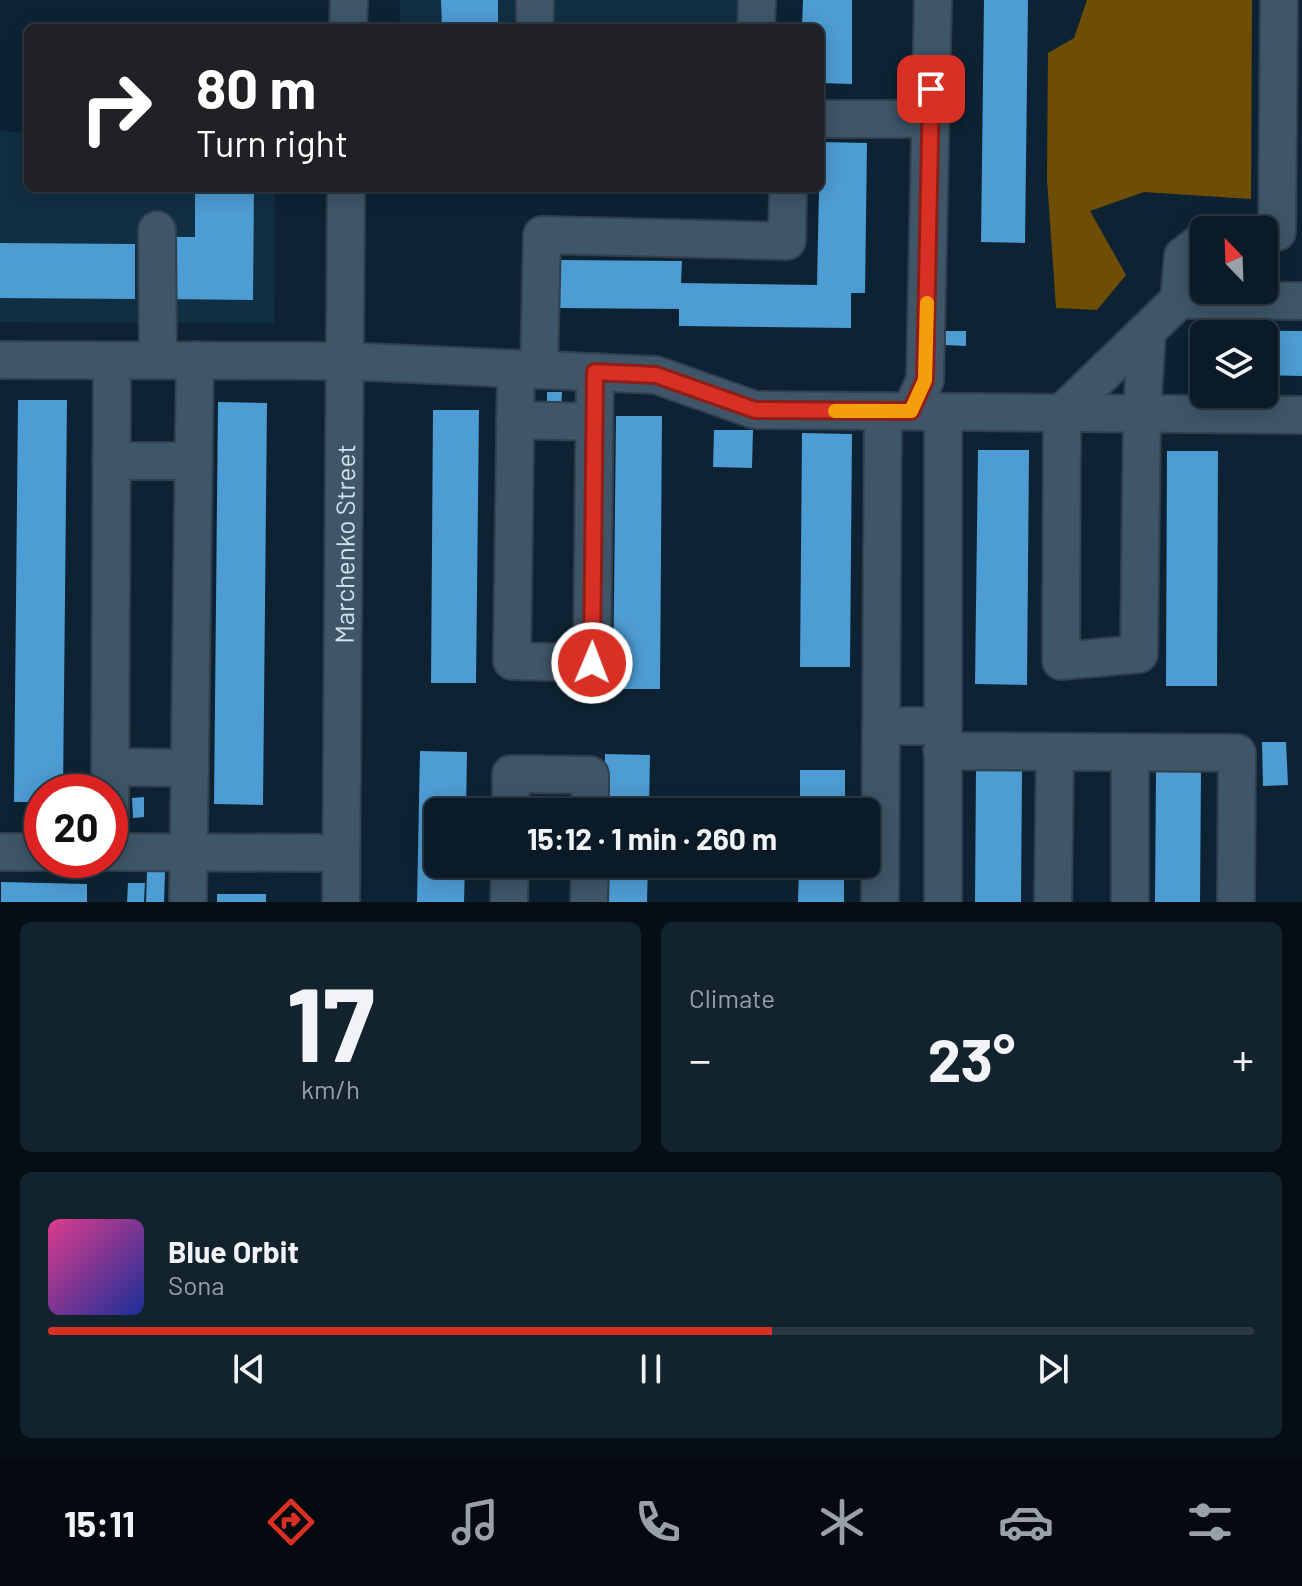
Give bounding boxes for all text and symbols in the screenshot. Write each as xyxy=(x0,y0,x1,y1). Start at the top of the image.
text: 80 m xyxy=(196,53,316,120)
pin xyxy=(897,55,965,123)
icon: right xyxy=(64,56,168,160)
icon: arrive xyxy=(909,67,953,111)
text: Turn right xyxy=(196,121,348,164)
north arrow xyxy=(1190,216,1278,304)
map controls xyxy=(1190,216,1278,408)
button: layers xyxy=(1190,320,1278,408)
street label: Marchenko Street xyxy=(327,444,360,644)
position arrow xyxy=(550,621,634,705)
speed limit sign: 20 xyxy=(24,774,128,878)
text: 15:12 · 1 min · 260 m xyxy=(527,820,777,856)
text: 17 xyxy=(286,958,375,1083)
text: Climate xyxy=(689,982,775,1013)
text: 23° xyxy=(928,1022,1015,1094)
text: − xyxy=(689,1032,711,1085)
text: + xyxy=(1232,1032,1254,1085)
text: km/h xyxy=(301,1073,360,1104)
text: Blue Orbit xyxy=(168,1233,299,1269)
text: Sona xyxy=(168,1269,225,1300)
icon: previous xyxy=(227,1347,271,1391)
icon: pause xyxy=(629,1347,673,1391)
icon: next xyxy=(1031,1347,1075,1391)
icon: directions xyxy=(263,1494,319,1550)
icon: music xyxy=(447,1494,503,1550)
icon: phone xyxy=(630,1494,686,1550)
icon: climate xyxy=(814,1494,870,1550)
icon: car xyxy=(998,1494,1054,1550)
icon: filters xyxy=(1182,1494,1238,1550)
text: 15:11 xyxy=(64,1501,135,1544)

